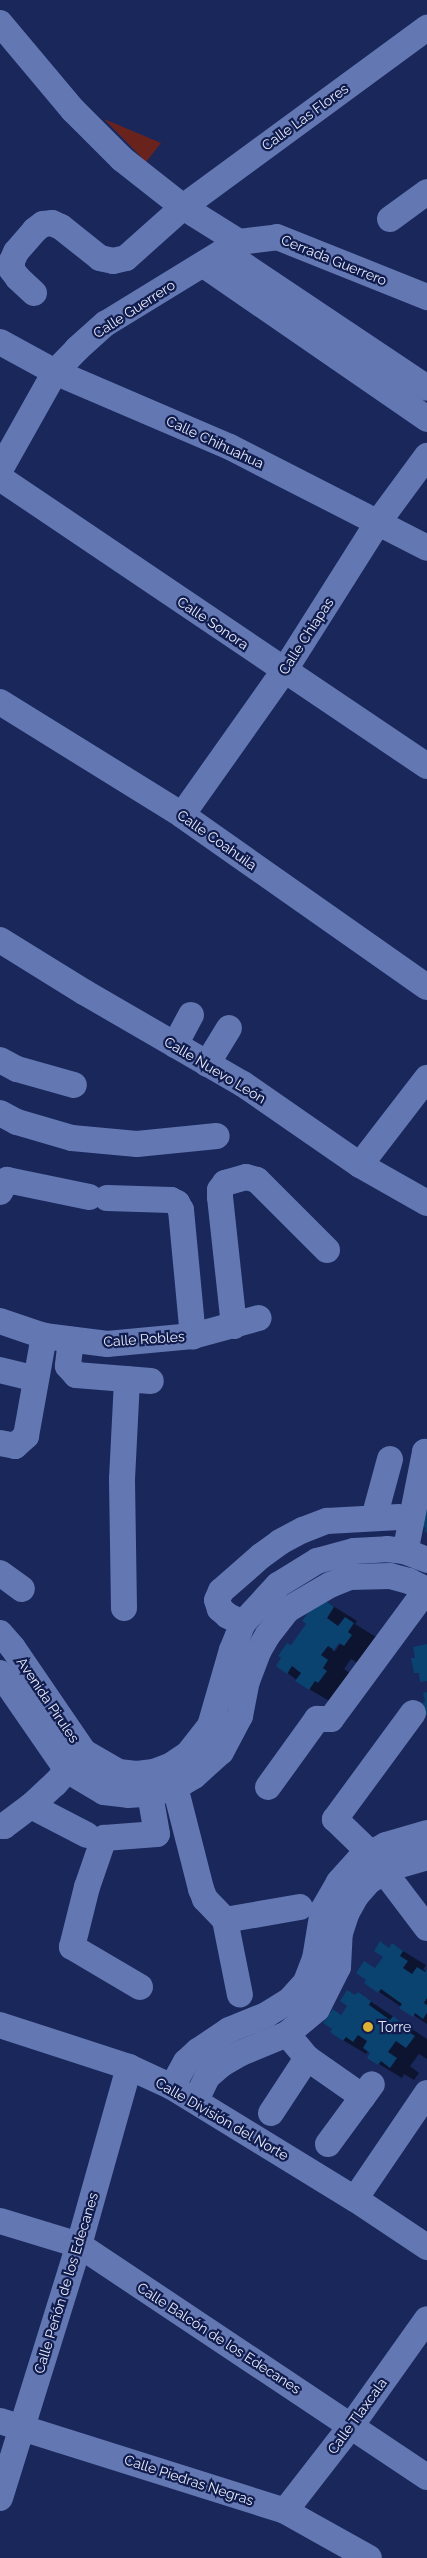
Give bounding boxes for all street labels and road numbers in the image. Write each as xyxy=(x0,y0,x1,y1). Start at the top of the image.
street label: Calle Las Flores xyxy=(258,80,352,154)
street label: Cerrada Guerrero xyxy=(279,231,389,289)
street label: Calle Guerrero xyxy=(90,276,178,342)
street label: Calle Chihuahua xyxy=(164,412,266,472)
street label: Calle Sonora xyxy=(174,593,252,653)
street label: Calle Chiapas xyxy=(275,594,337,678)
street label: Calle Coahuila xyxy=(174,806,260,874)
street label: Calle Nuevo León xyxy=(161,1033,269,1107)
street label: Calle Robles xyxy=(103,1328,185,1350)
street label: Avenida Pirules xyxy=(13,1654,83,1746)
street label: Calle División del Norte xyxy=(152,2074,292,2164)
street label: Calle Peñón de los Edecanes xyxy=(30,2190,102,2376)
street label: Calle Balcón de los Edecanes xyxy=(134,2279,304,2397)
street label: Calle Tlaxcala xyxy=(324,2375,390,2457)
street label: Calle Piedras Negras xyxy=(122,2451,256,2509)

